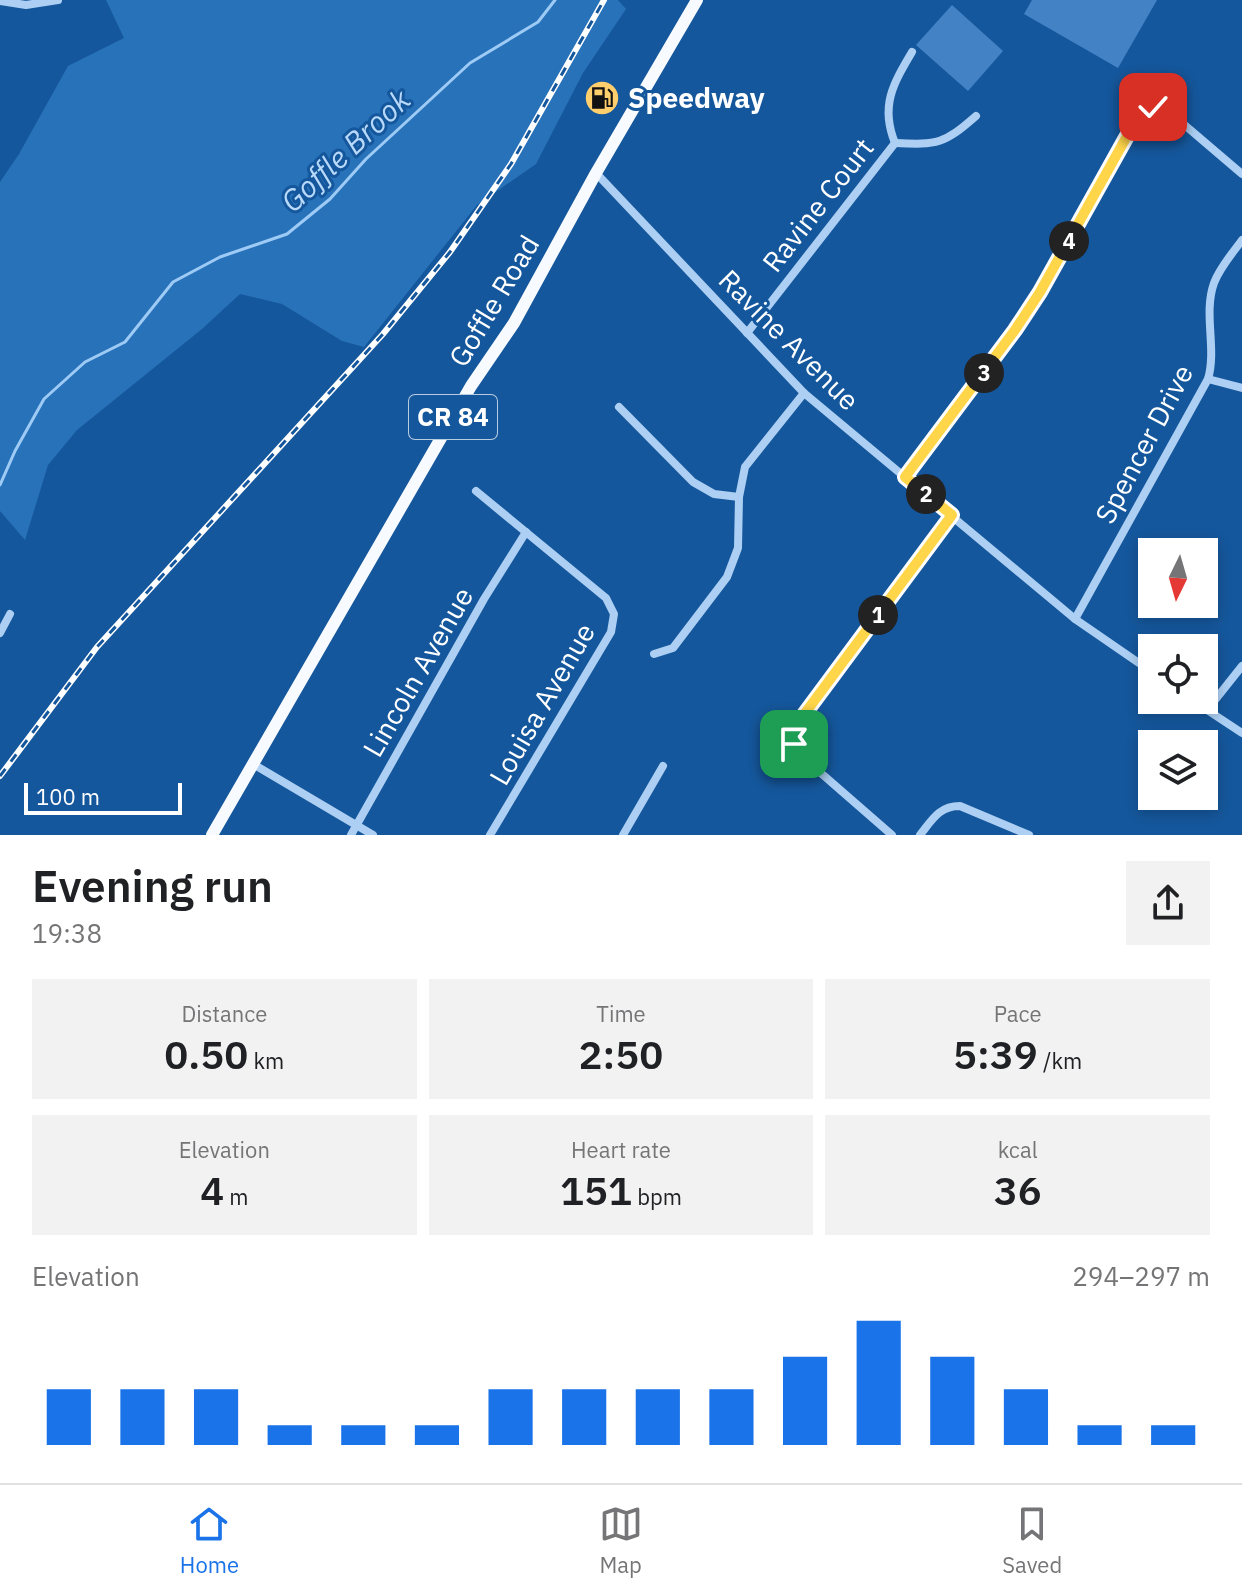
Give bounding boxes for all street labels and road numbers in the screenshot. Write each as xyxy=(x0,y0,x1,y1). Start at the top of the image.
street label: Ravine Court xyxy=(754,130,882,279)
street label: Goffle Road xyxy=(440,228,547,373)
street label: Ravine Avenue xyxy=(711,261,868,418)
street label: Spencer Drive xyxy=(1086,358,1201,530)
road number: CR 84 xyxy=(409,395,497,439)
street label: Lincoln Avenue xyxy=(354,580,481,763)
street label: Louisa Avenue xyxy=(480,616,603,791)

